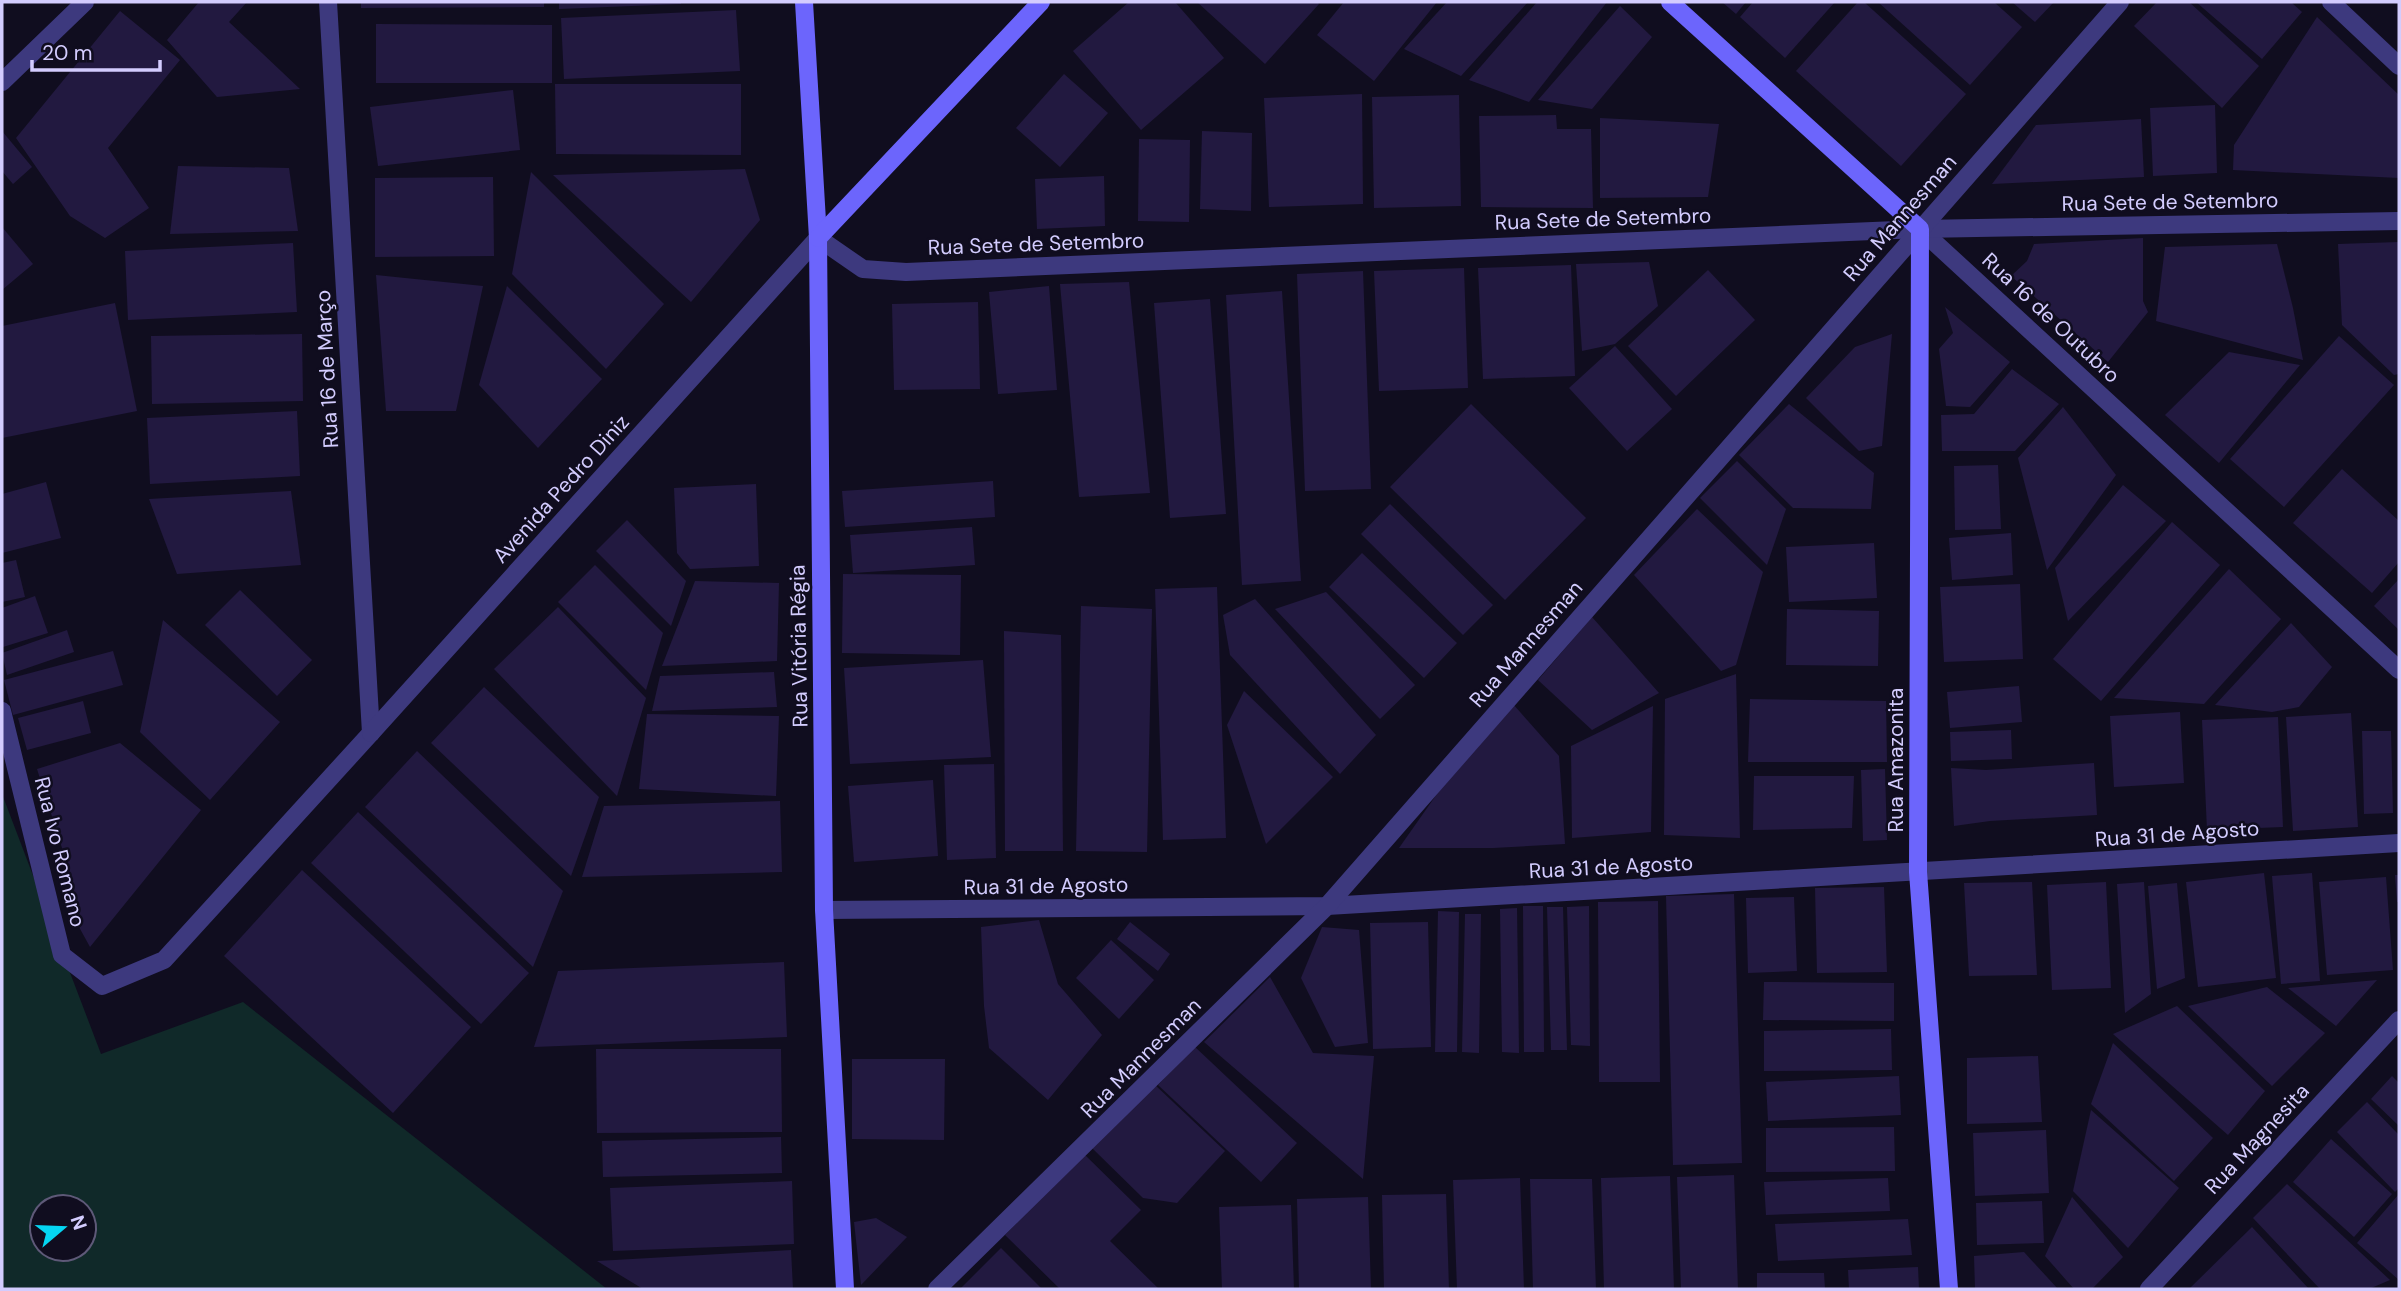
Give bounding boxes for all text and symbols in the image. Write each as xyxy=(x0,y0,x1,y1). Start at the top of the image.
scale bar xyxy=(32,28,159,72)
text: 20 m xyxy=(42,39,93,67)
street label: Rua Mannesman xyxy=(1837,149,1963,287)
street label: Rua Sete de Setembro xyxy=(2061,186,2279,218)
street label: Rua Sete de Setembro xyxy=(1494,201,1712,237)
street label: Rua Sete de Setembro xyxy=(927,226,1145,262)
street label: Rua 16 de Outubro xyxy=(1976,247,2126,389)
street label: Rua 16 de Março xyxy=(309,289,345,449)
street label: Avenida Pedro Diniz xyxy=(487,409,635,569)
street label: Rua Vitória Régia xyxy=(784,564,814,728)
street label: Rua Mannesman xyxy=(1463,575,1589,713)
street label: Rua Amazonita xyxy=(1882,688,1910,832)
street label: Rua Ivo Romano xyxy=(28,774,92,930)
street label: Rua 31 de Agosto xyxy=(2094,814,2260,854)
street label: Rua 31 de Agosto xyxy=(1528,849,1694,885)
street label: Rua 31 de Agosto xyxy=(963,871,1129,901)
street label: Rua Mannesman xyxy=(1075,992,1207,1124)
street label: Rua Magnesita xyxy=(2198,1078,2316,1200)
north arrow xyxy=(28,1193,98,1263)
text: N xyxy=(65,1212,93,1233)

